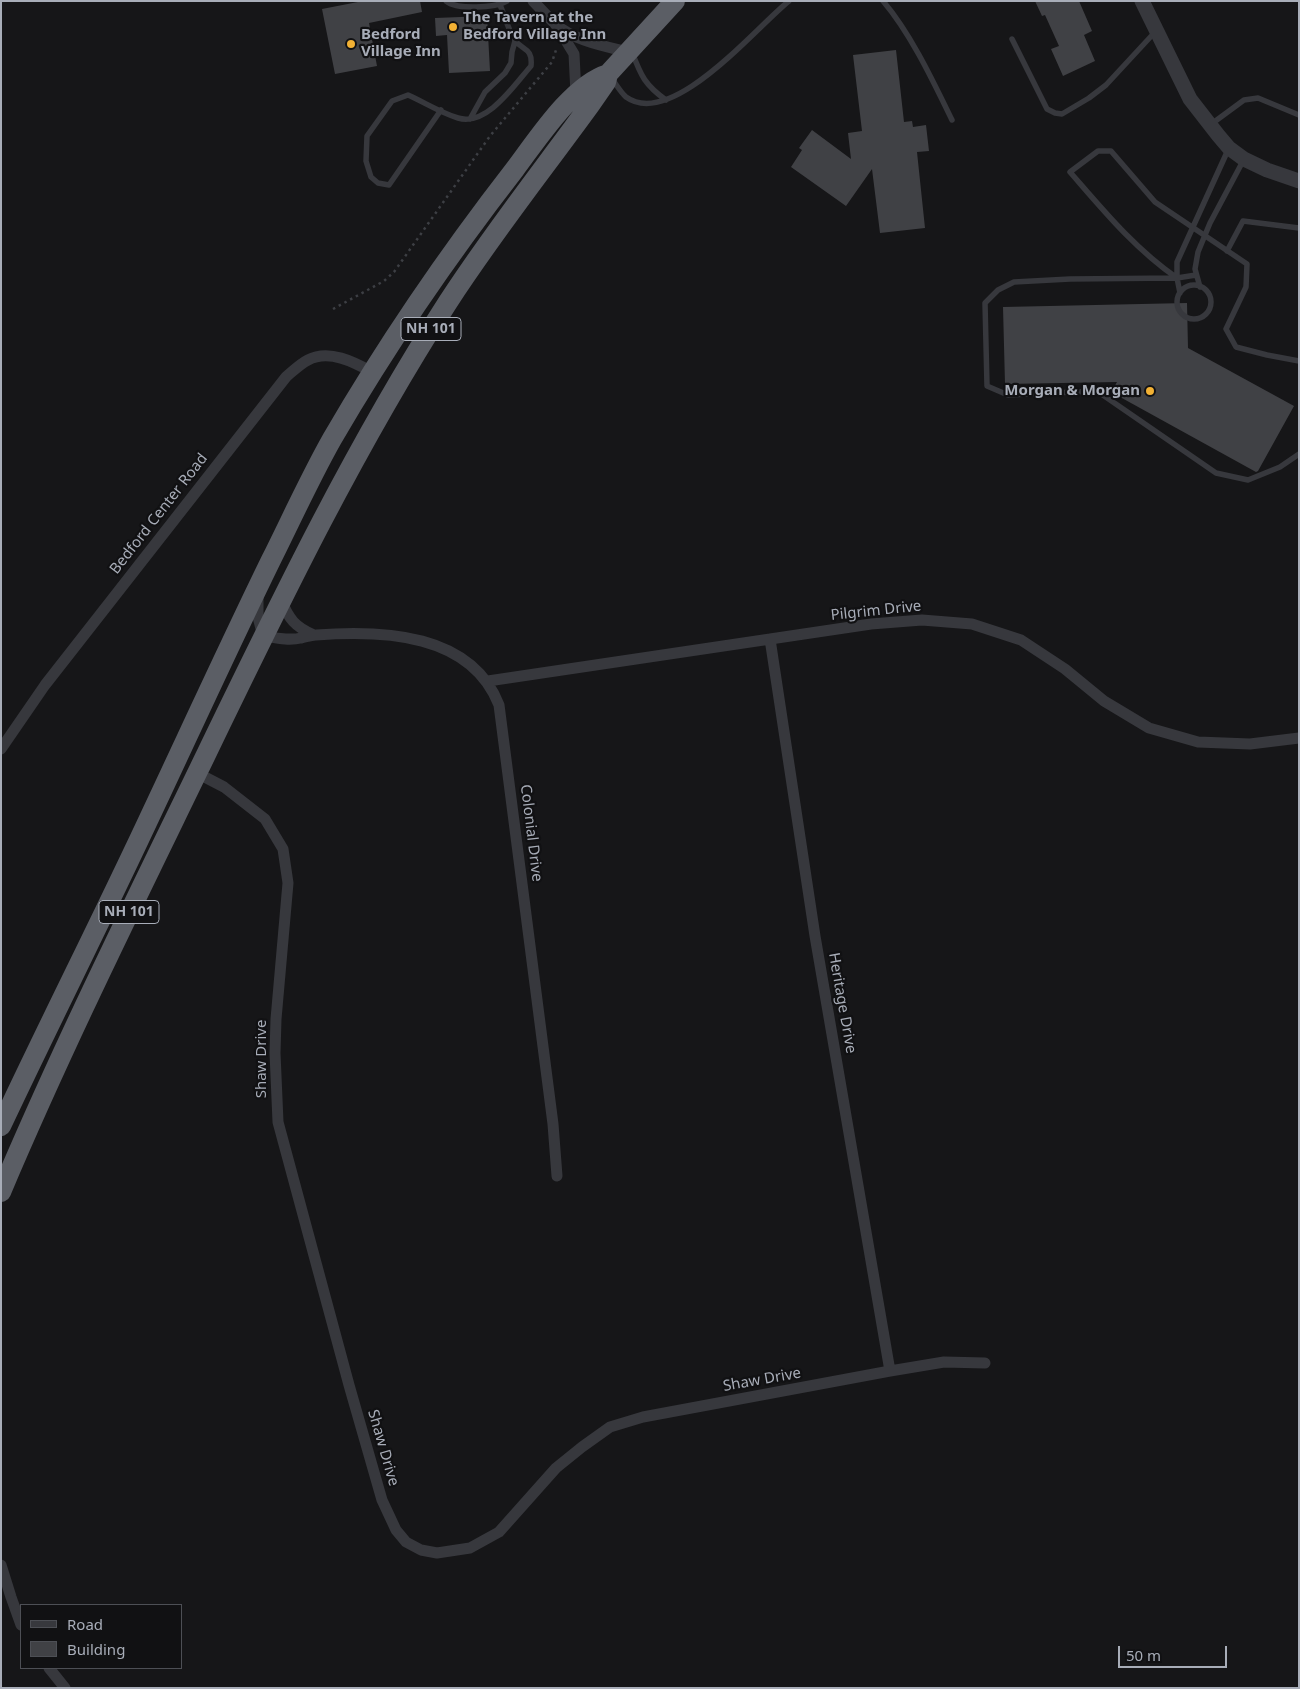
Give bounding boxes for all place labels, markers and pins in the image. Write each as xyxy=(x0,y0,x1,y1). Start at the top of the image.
place label: The Tavern at the Bedford Village Inn xyxy=(463,9,606,44)
marker: The Tavern at the Bedford Village Inn xyxy=(447,21,459,33)
place label: Bedford Village Inn xyxy=(361,26,441,61)
marker: Bedford Village Inn xyxy=(345,38,357,50)
place label: Morgan & Morgan xyxy=(1004,382,1140,400)
marker: Morgan & Morgan xyxy=(1144,385,1156,397)

